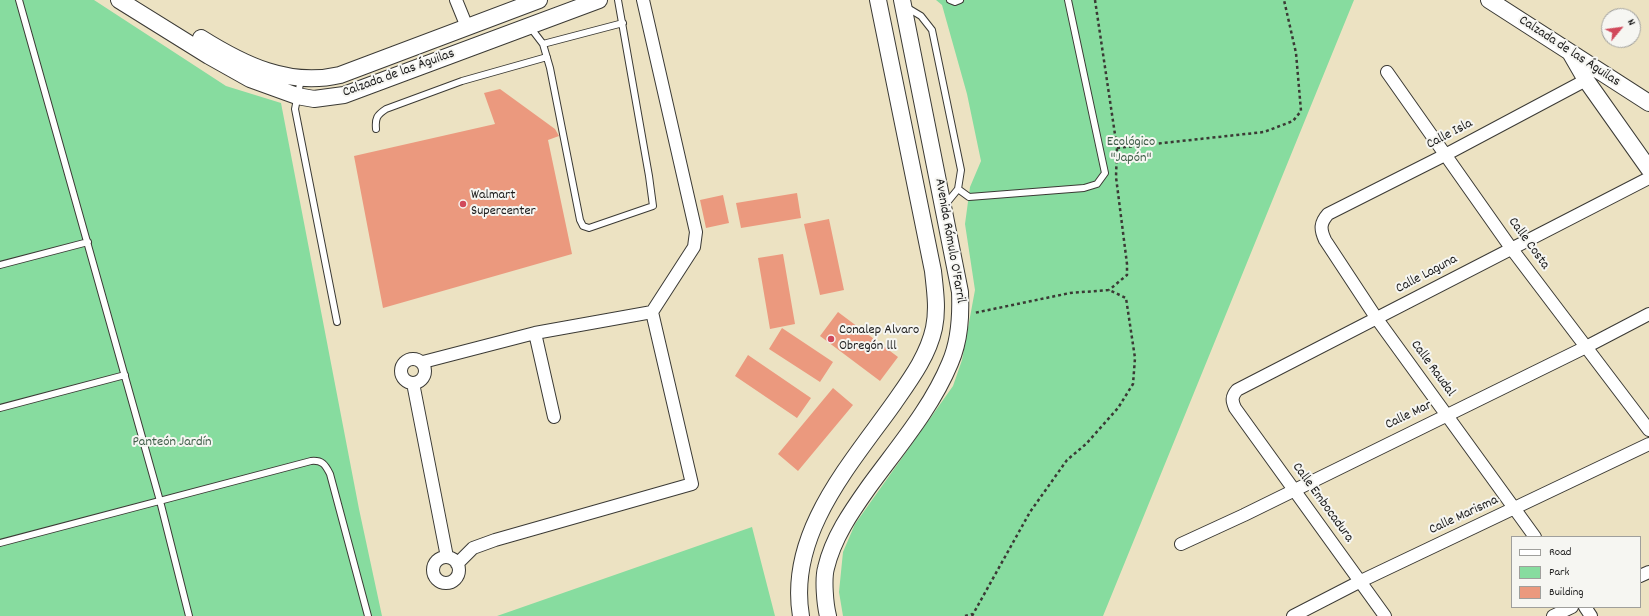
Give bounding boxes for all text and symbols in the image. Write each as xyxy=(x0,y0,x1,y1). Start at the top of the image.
north arrow xyxy=(1601,8,1641,48)
street label: Calzada de las Águilas xyxy=(1515,13,1623,91)
text: N xyxy=(1622,16,1639,29)
street label: Calzada de las Águilas xyxy=(341,46,457,102)
street label: Calle Isla xyxy=(1424,116,1476,154)
park label: Ecológico "Japón" xyxy=(1107,135,1155,168)
street label: Avenida Rómulo O'Farril xyxy=(930,177,968,305)
place label: Walmart Supercenter xyxy=(471,188,536,220)
marker: Walmart Supercenter xyxy=(458,199,468,209)
street label: Calle Costa xyxy=(1503,215,1553,273)
street label: Calle Laguna xyxy=(1393,252,1461,298)
place label: Conalep Alvaro Obregón lll xyxy=(839,323,919,356)
marker: Conalep Alvaro Obregón lll xyxy=(826,334,836,344)
street label: Calle Raudal xyxy=(1406,338,1458,400)
street label: Calle Mar xyxy=(1383,398,1435,434)
park label: Panteón Jardín xyxy=(132,435,212,451)
street label: Calle Embocadura xyxy=(1287,460,1357,546)
street label: Calle Marisma xyxy=(1427,493,1501,539)
legend xyxy=(1511,536,1641,608)
text: Road xyxy=(1549,544,1571,561)
text: Park xyxy=(1549,564,1569,581)
text: Building xyxy=(1549,584,1584,601)

